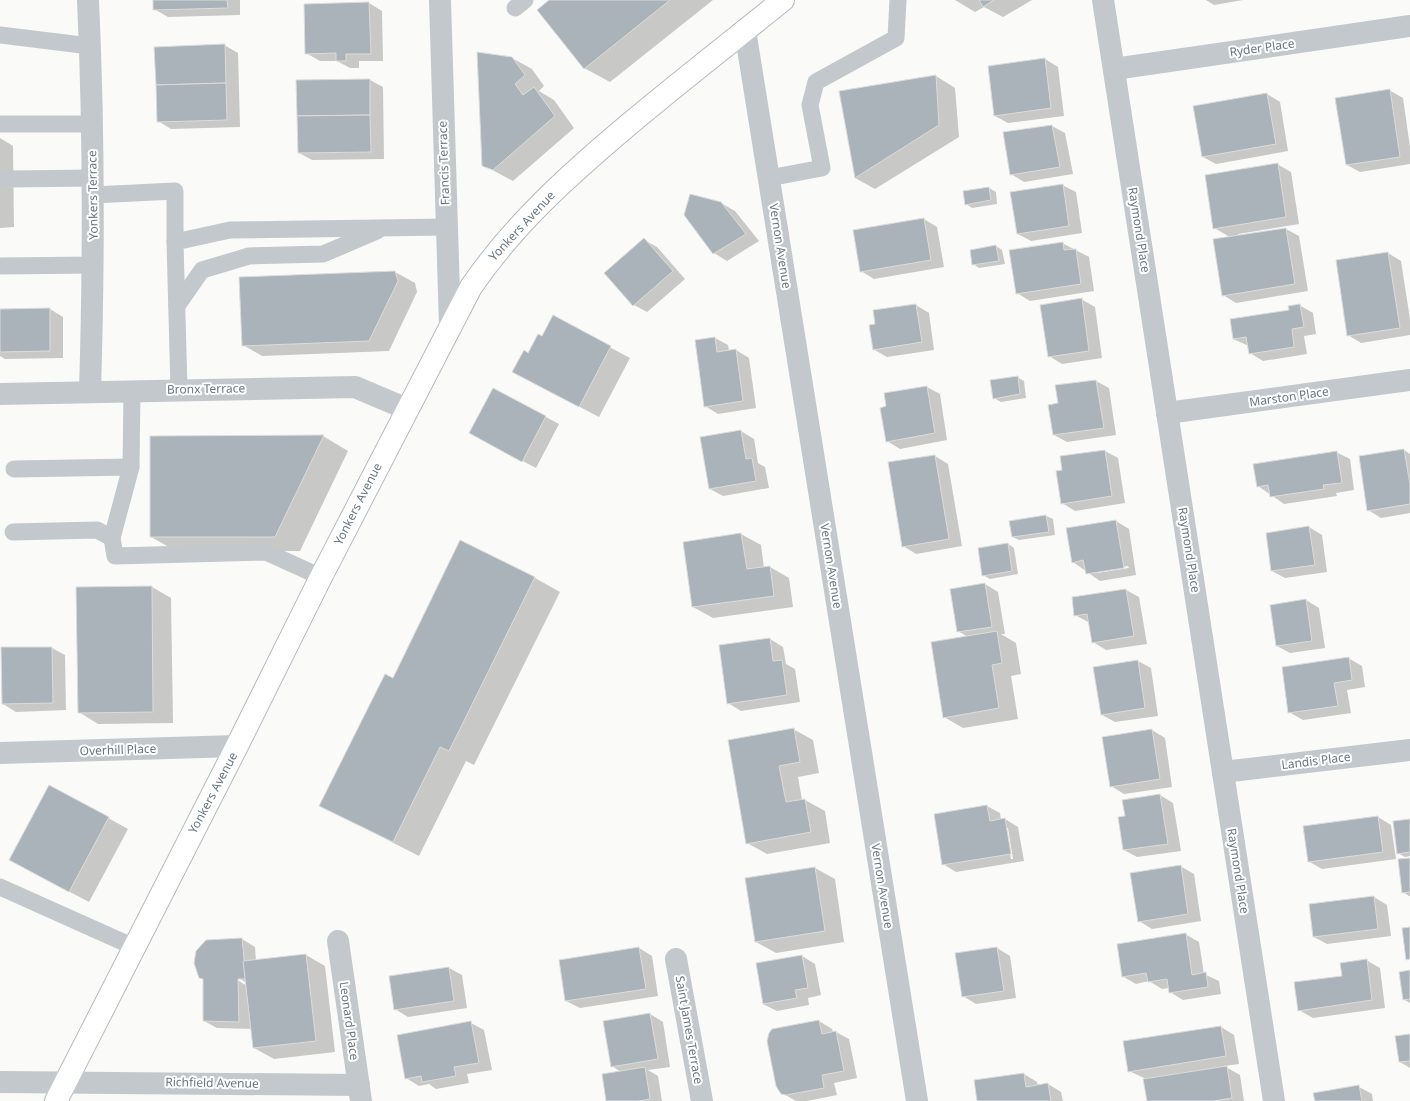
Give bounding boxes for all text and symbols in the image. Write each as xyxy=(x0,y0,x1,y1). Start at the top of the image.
street label: Ryder Place xyxy=(1228,35,1296,60)
street label: Francis Terrace xyxy=(434,120,453,205)
street label: Yonkers Terrace xyxy=(83,150,102,240)
street label: Raymond Place xyxy=(1124,186,1155,274)
street label: Yonkers Avenue xyxy=(485,187,559,264)
street label: Vernon Avenue xyxy=(765,202,796,290)
street label: Bronx Terrace xyxy=(167,379,245,398)
street label: Marston Place xyxy=(1248,382,1330,410)
street label: Yonkers Avenue xyxy=(330,460,386,548)
street label: Raymond Place xyxy=(1174,506,1205,594)
street label: Vernon Avenue xyxy=(816,522,847,610)
street label: Overhill Place xyxy=(79,740,157,759)
street label: Landis Place xyxy=(1280,748,1352,773)
street label: Yonkers Avenue xyxy=(184,749,241,836)
street label: Raymond Place xyxy=(1223,827,1254,915)
street label: Vernon Avenue xyxy=(867,842,898,930)
street label: Saint James Terrace xyxy=(672,974,707,1086)
street label: Leonard Place xyxy=(336,980,363,1062)
street label: Richfield Avenue xyxy=(165,1073,259,1092)

